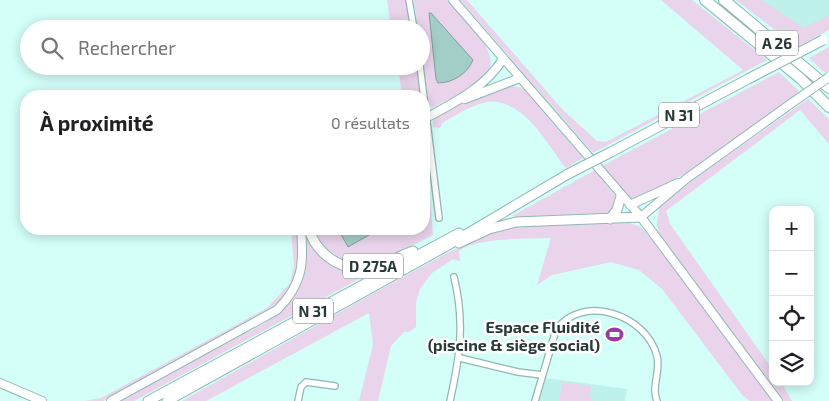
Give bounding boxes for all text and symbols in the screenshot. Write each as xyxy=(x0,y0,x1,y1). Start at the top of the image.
search box xyxy=(20,20,430,75)
road number: A 26 xyxy=(756,30,798,56)
icon: search xyxy=(38,34,66,62)
text: Rechercher xyxy=(78,36,176,59)
road number: N 31 xyxy=(659,102,699,128)
text: À proximité xyxy=(40,110,154,135)
text: 0 résultats xyxy=(331,113,410,132)
map controls xyxy=(769,206,814,386)
button: + xyxy=(769,206,814,251)
button: − xyxy=(769,251,814,296)
road number: D 275A xyxy=(343,254,403,278)
button: locate xyxy=(769,296,814,341)
road number: N 31 xyxy=(293,298,333,324)
place label: Espace Fluidité (piscine & siège social) xyxy=(428,317,600,354)
sports icon: Espace Fluidité (piscine & siège social) xyxy=(604,325,624,345)
button: layers xyxy=(769,341,814,386)

